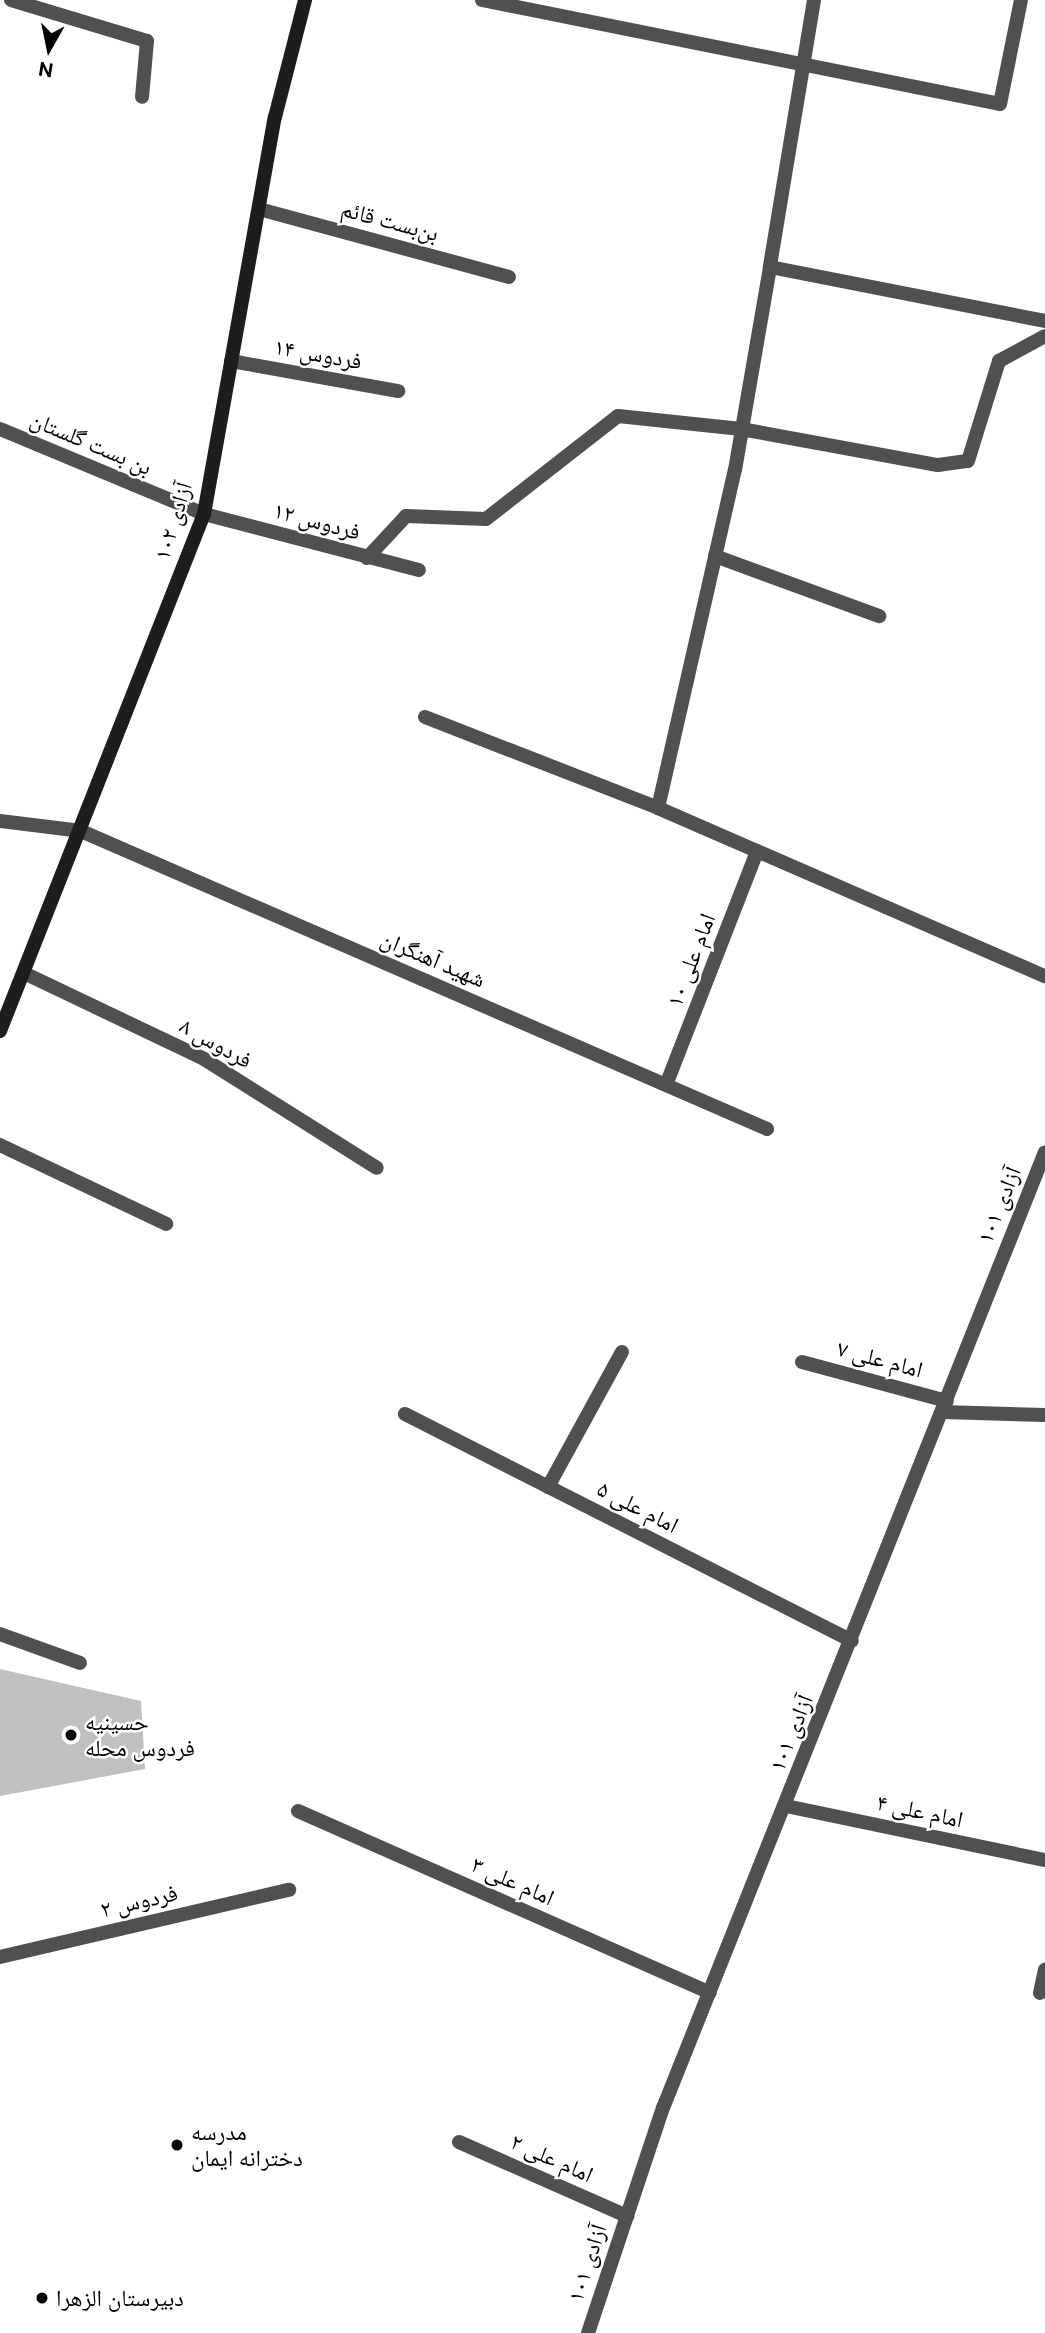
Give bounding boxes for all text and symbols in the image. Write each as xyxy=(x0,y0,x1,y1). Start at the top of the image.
north arrow xyxy=(14,14,84,84)
text: N xyxy=(37,58,55,82)
street label: بن‌بست قائم xyxy=(338,195,442,247)
street label: فردوس ۱۴ xyxy=(272,333,364,375)
street label: بن بست گلستان xyxy=(26,405,156,481)
street label: آزادی ۱۰۲ xyxy=(148,479,198,563)
street label: فردوس ۱۲ xyxy=(271,496,363,546)
street label: امام علی ۱۰ xyxy=(661,909,721,1011)
street label: شهید آهنگران xyxy=(376,925,490,993)
street label: فردوس ۸ xyxy=(175,1012,257,1074)
street label: آزادی ۱۰۱ xyxy=(971,1163,1027,1247)
street label: امام علی ۷ xyxy=(834,1334,926,1384)
street label: امام علی ۵ xyxy=(593,1475,683,1539)
street label: آزادی ۱۰۱ xyxy=(763,1691,819,1775)
place label: حسینیه فردوس محله xyxy=(85,1708,195,1762)
marker: حسینیه فردوس محله xyxy=(63,1727,79,1743)
street label: امام علی ۴ xyxy=(874,1788,966,1834)
street label: امام علی ۳ xyxy=(467,1851,559,1911)
street label: فردوس ۲ xyxy=(98,1879,180,1923)
place label: مدرسه دخترانه ایمان xyxy=(191,2118,303,2172)
street label: امام علی ۲ xyxy=(506,2128,598,2188)
marker: مدرسه دخترانه ایمان xyxy=(169,2137,185,2153)
street label: آزادی ۱۰۱ xyxy=(561,2221,613,2305)
place label: دبیرستان الزهرا xyxy=(56,2284,184,2312)
marker: دبیرستان الزهرا xyxy=(34,2290,50,2306)

